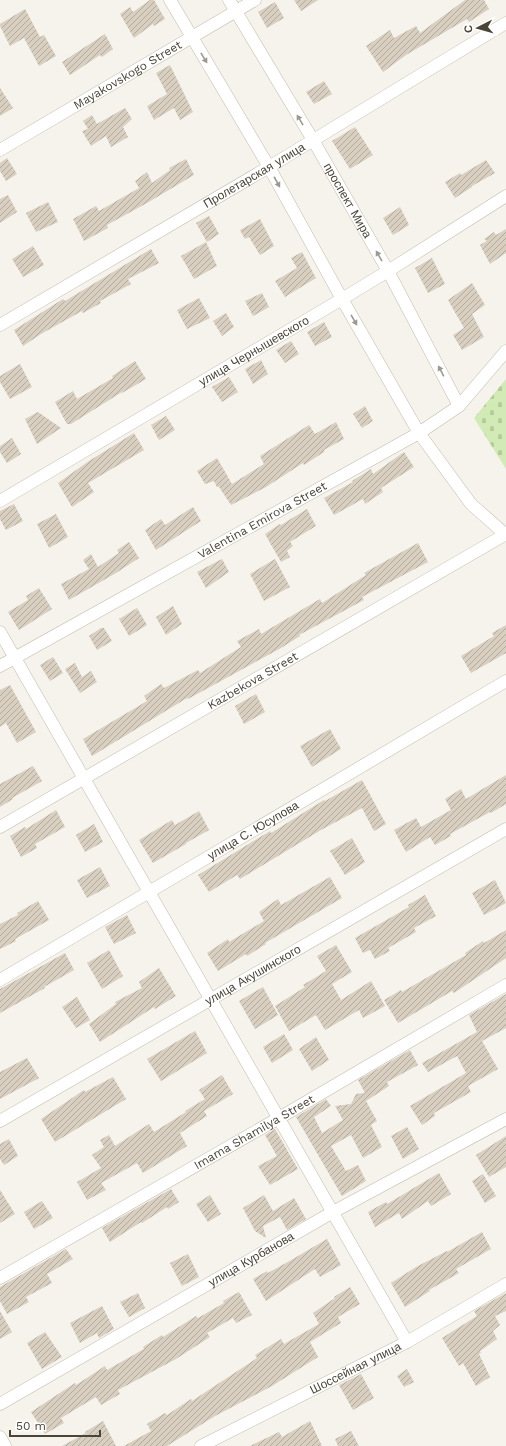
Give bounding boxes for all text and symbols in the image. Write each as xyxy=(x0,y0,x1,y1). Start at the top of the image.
north arrow xyxy=(458,8,498,48)
text: С xyxy=(462,24,475,34)
street label: Mayakovskogo Street xyxy=(71,38,184,112)
one-way arrow xyxy=(200,52,207,64)
one-way arrow xyxy=(297,114,304,126)
street label: Пролетарская улица xyxy=(201,140,308,211)
street label: проспект Мира xyxy=(321,161,375,241)
one-way arrow xyxy=(273,176,280,188)
one-way arrow xyxy=(376,251,383,262)
street label: улица Чернышевского xyxy=(197,313,312,389)
one-way arrow xyxy=(350,314,357,326)
one-way arrow xyxy=(437,365,444,377)
street label: Valentina Emirova Street xyxy=(195,479,329,562)
street label: Kazbekova Street xyxy=(205,649,300,712)
street label: улица С. Юсупова xyxy=(205,798,301,863)
street label: улица Акушинского xyxy=(202,942,304,1008)
street label: Imama Shamilya Street xyxy=(191,1092,317,1172)
street label: улица Курбанова xyxy=(206,1229,297,1289)
street label: Шоссейная улица xyxy=(308,1339,404,1397)
scale bar xyxy=(10,1412,100,1438)
text: 50 m xyxy=(16,1419,46,1433)

